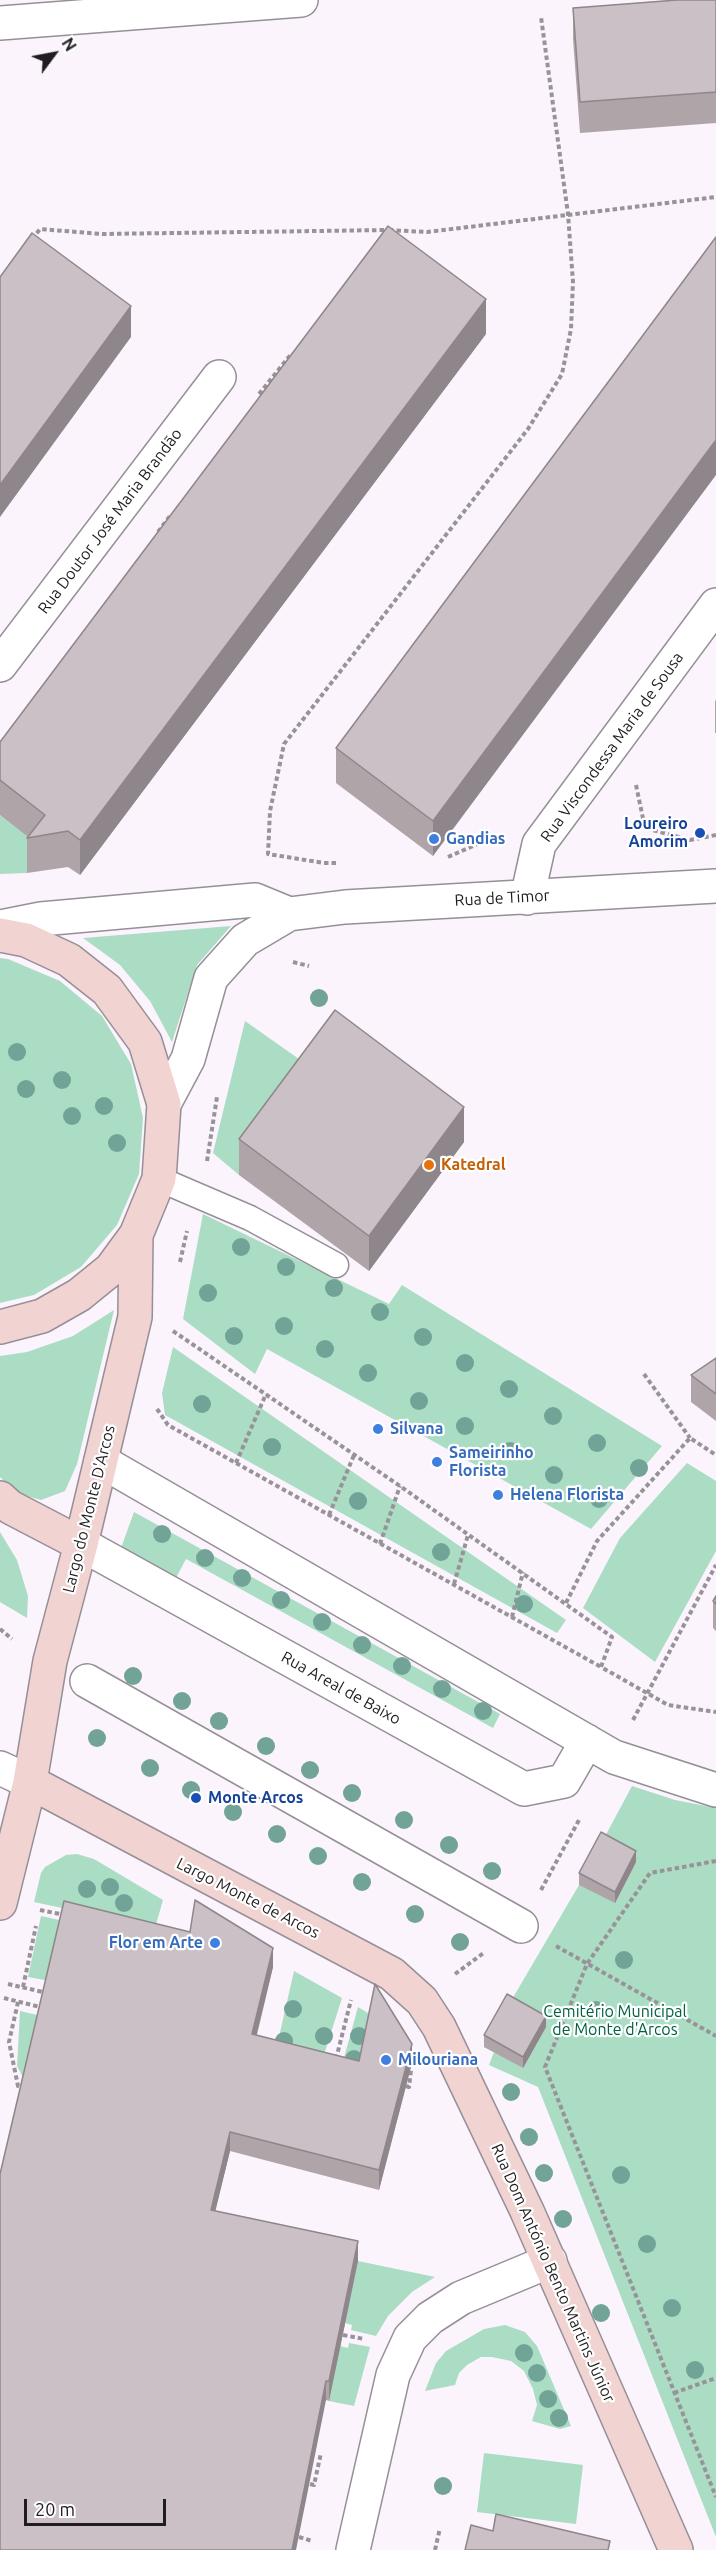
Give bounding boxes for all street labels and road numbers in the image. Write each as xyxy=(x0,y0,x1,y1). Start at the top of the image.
street label: Rua Doutor José Maria Brandão xyxy=(34,424,186,618)
street label: Rua Viscondessa Maria de Sousa xyxy=(537,648,687,846)
street label: Rua de Timor xyxy=(454,886,550,910)
street label: Largo do Monte D'Arcos xyxy=(59,1423,119,1595)
street label: Rua Areal de Baixo xyxy=(278,1647,404,1729)
street label: Largo Monte de Arcos xyxy=(173,1854,323,1942)
street label: Rua Dom António Bento Martins Júnior xyxy=(487,2141,619,2405)

